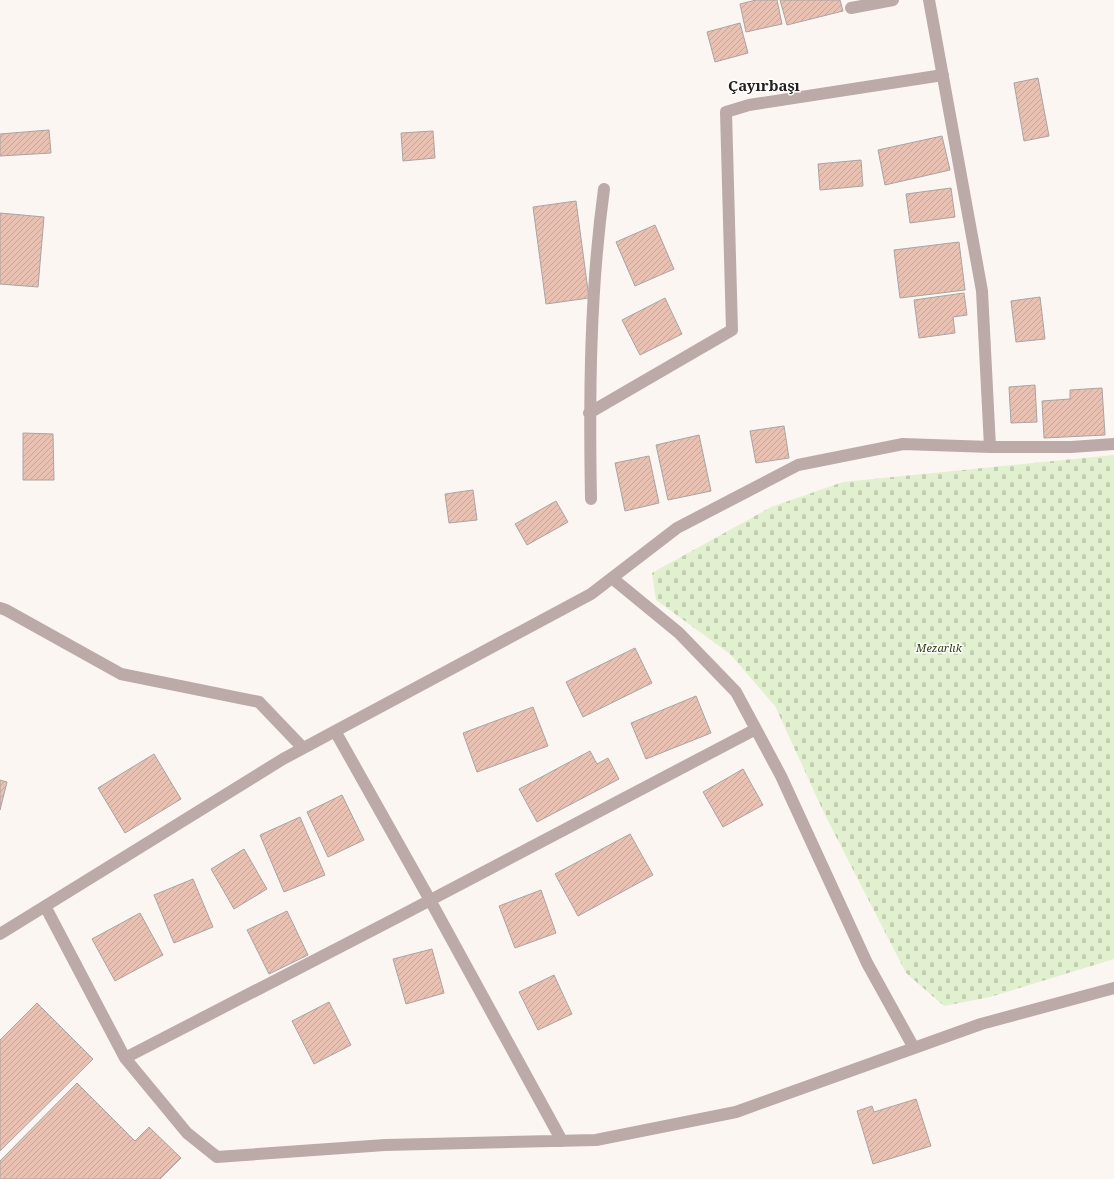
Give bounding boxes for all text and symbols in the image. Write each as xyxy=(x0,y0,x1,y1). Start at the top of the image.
district label: Çayırbaşı xyxy=(728,75,801,95)
park label: Mezarlık xyxy=(915,640,963,655)

